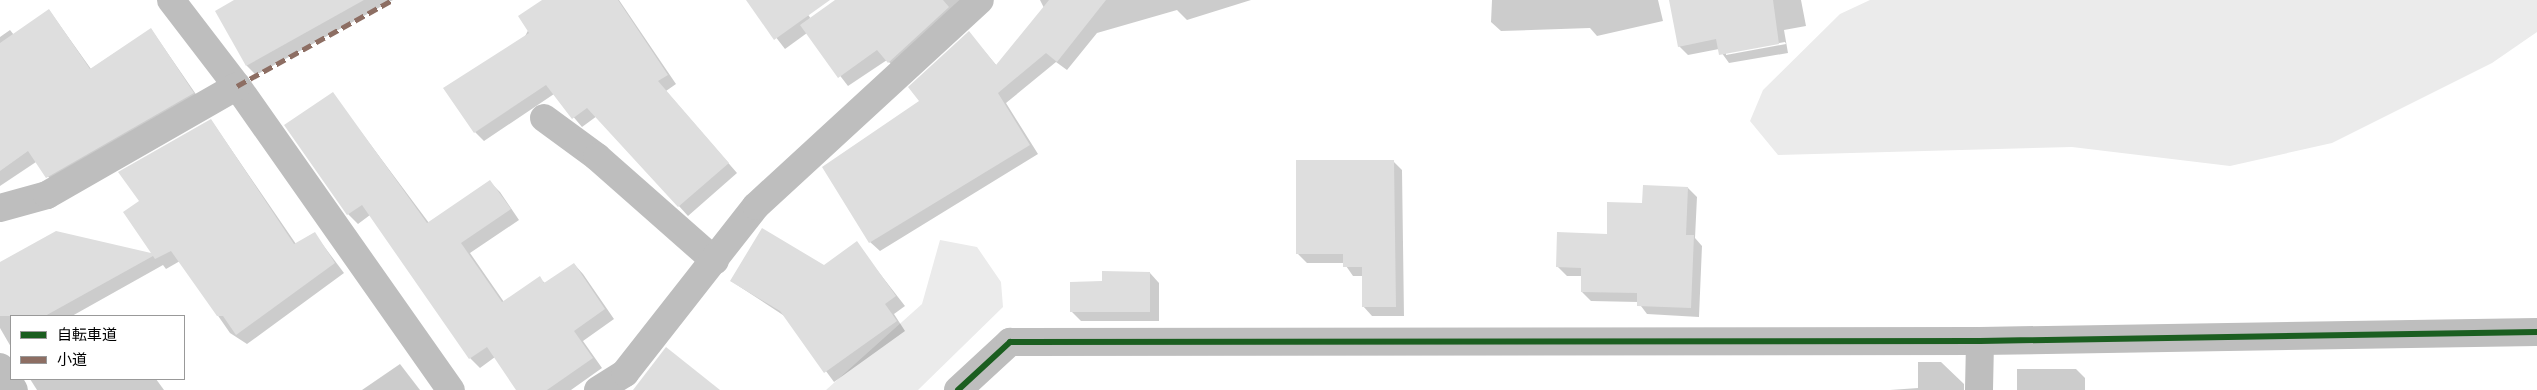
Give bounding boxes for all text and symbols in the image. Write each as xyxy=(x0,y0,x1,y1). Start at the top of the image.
legend xyxy=(10,315,185,380)
text: 自転車道 xyxy=(57,327,117,346)
text: 小道 xyxy=(57,352,87,371)

